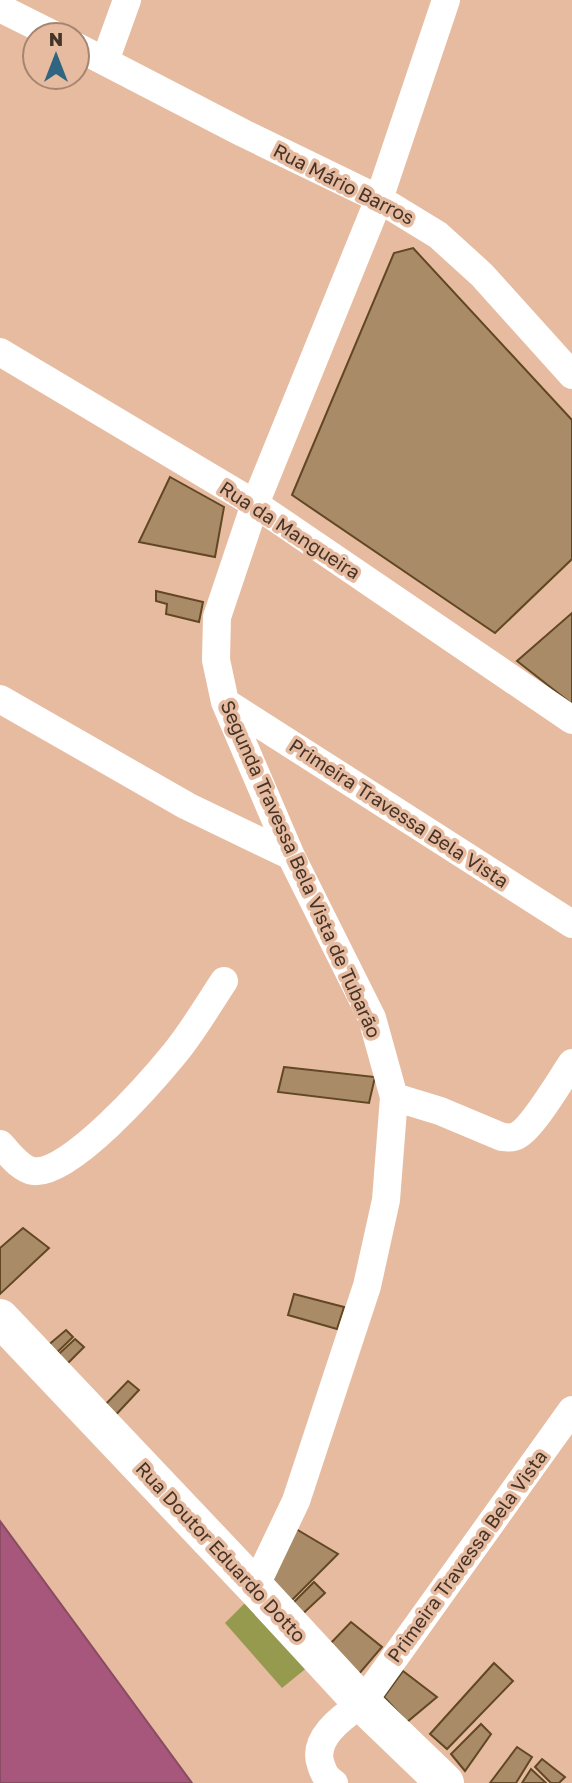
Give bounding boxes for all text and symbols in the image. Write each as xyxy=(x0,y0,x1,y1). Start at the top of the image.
north arrow xyxy=(21,21,91,91)
text: N xyxy=(49,27,63,50)
street label: Rua Mário Barros xyxy=(270,138,418,229)
street label: Rua da Mangueira xyxy=(216,476,365,584)
street label: Segunda Travessa Bela Vista de Tubarão xyxy=(216,697,387,1041)
street label: Primeira Travessa Bela Vista xyxy=(285,733,513,892)
street label: Primeira Travessa Bela Vista xyxy=(382,1445,551,1666)
street label: Rua Doutor Eduardo Dotto xyxy=(132,1457,311,1647)

